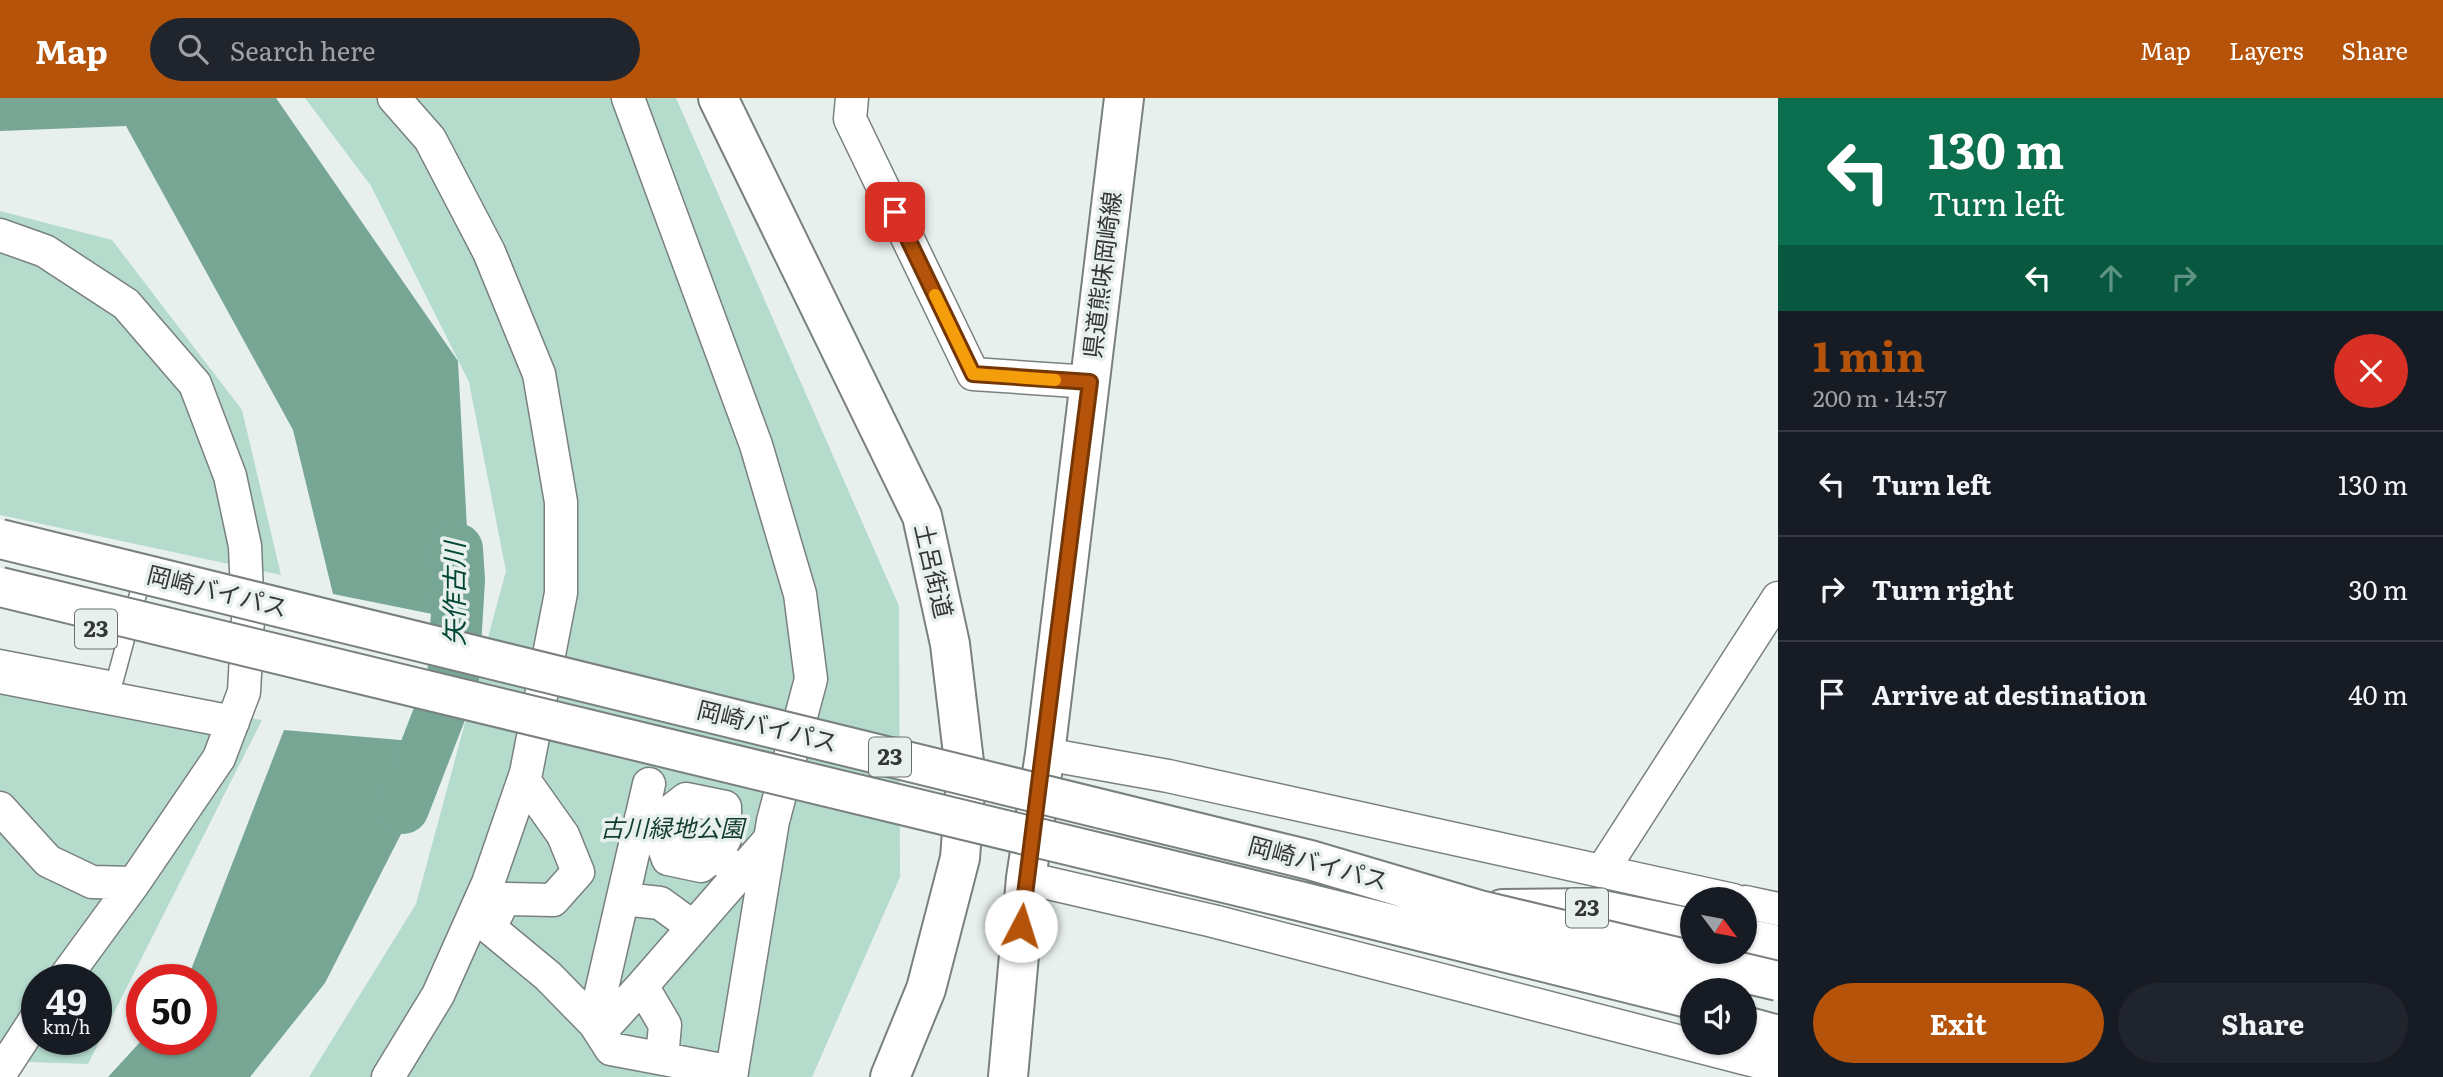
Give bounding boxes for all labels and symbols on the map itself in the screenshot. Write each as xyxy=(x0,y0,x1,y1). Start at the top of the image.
pin xyxy=(865,182,925,242)
street label: 県道熊味岡崎線 xyxy=(1073,189,1128,360)
street label: 土呂街道 xyxy=(908,520,963,621)
water label: 矢作古川 xyxy=(433,539,472,646)
street label: 岡崎バイパス xyxy=(144,555,291,624)
road number: 23 xyxy=(75,610,117,649)
street label: 岡崎バイパス xyxy=(694,690,841,759)
road number: 23 xyxy=(869,737,911,776)
park label: 古川緑地公園 xyxy=(600,809,747,844)
street label: 岡崎バイパス xyxy=(1245,826,1392,897)
north arrow xyxy=(1680,887,1757,964)
road number: 23 xyxy=(1566,888,1608,928)
position arrow xyxy=(984,889,1058,963)
speed limit sign: 50 xyxy=(126,964,217,1055)

